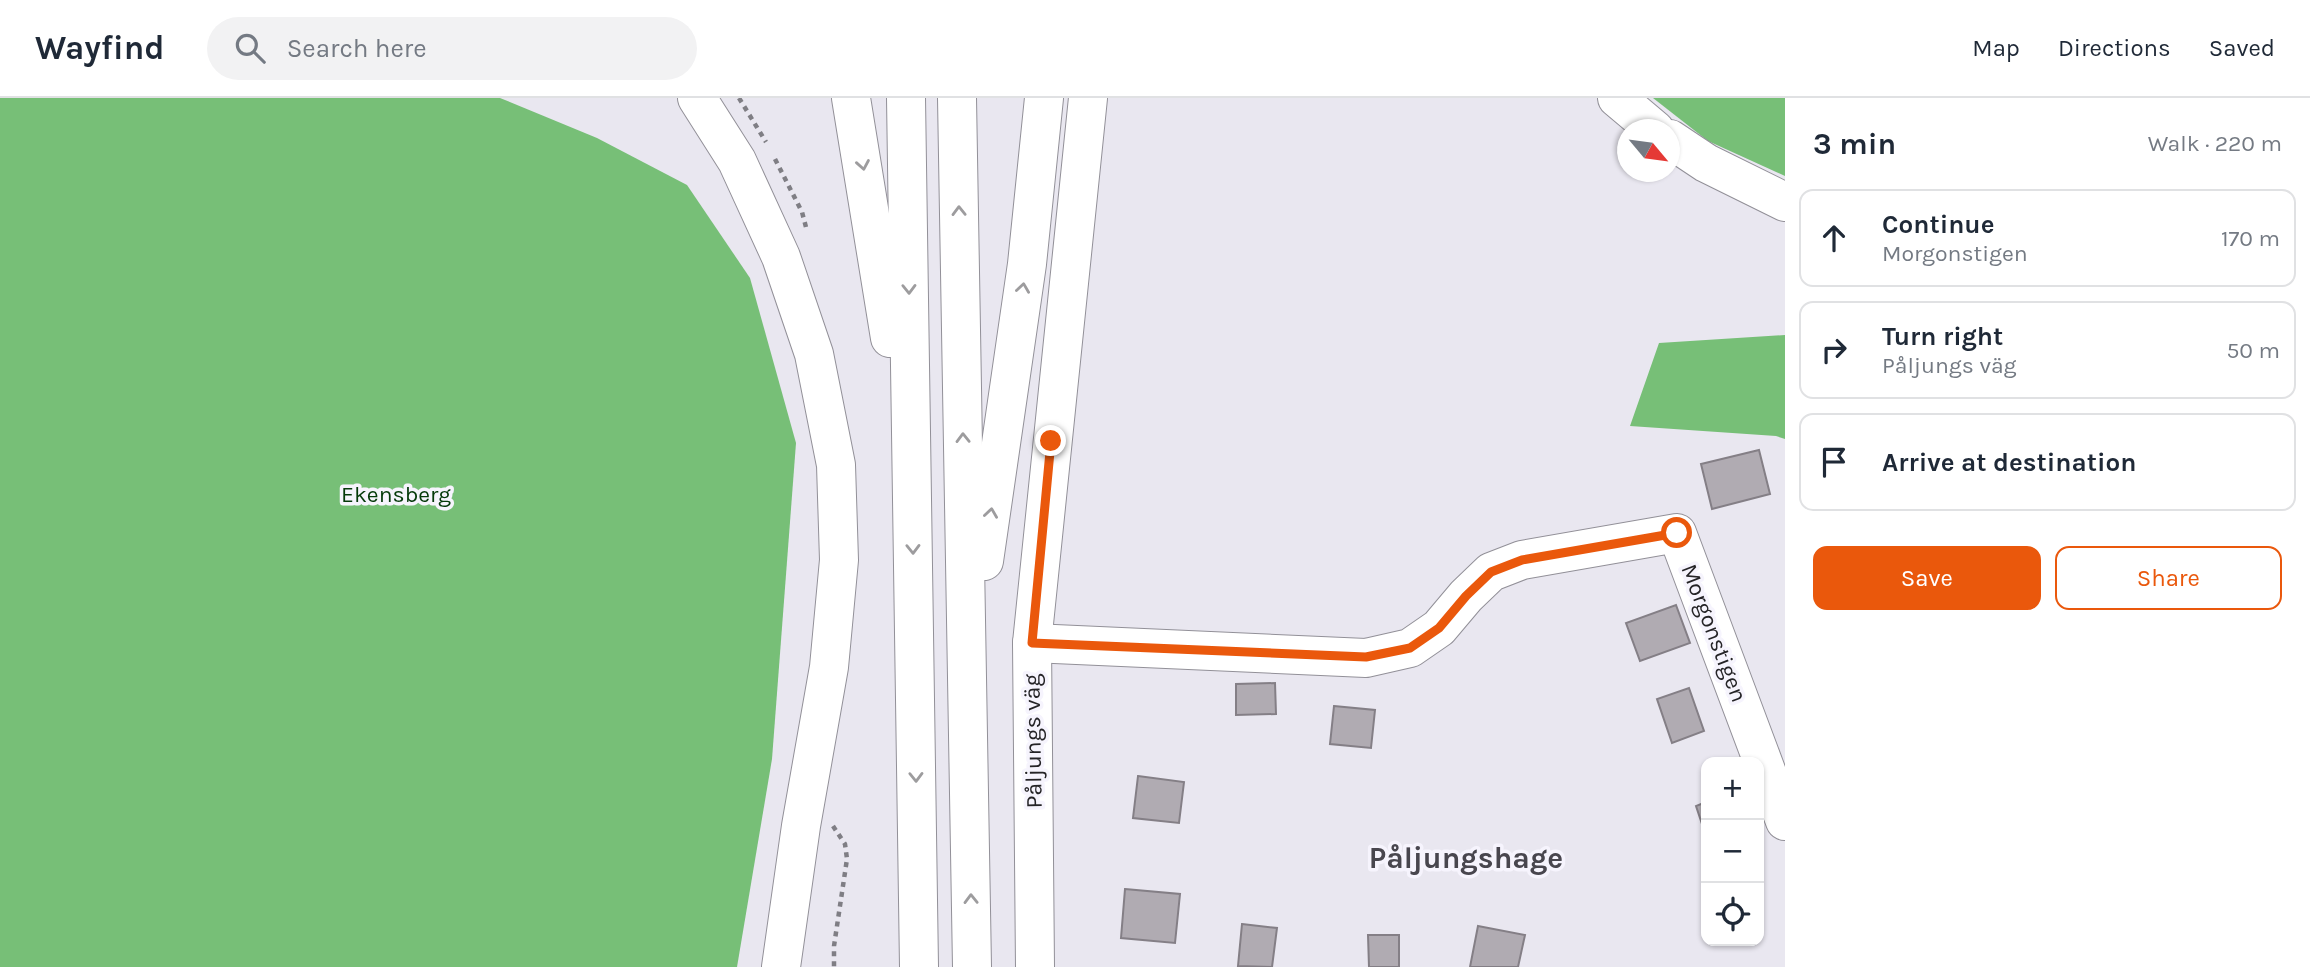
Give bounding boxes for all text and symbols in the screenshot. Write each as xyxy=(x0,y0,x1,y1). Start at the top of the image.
search box xyxy=(207,17,697,80)
text: Wayfind xyxy=(35,29,165,67)
icon: search xyxy=(231,29,269,67)
text: Search here xyxy=(287,33,426,64)
text: Map xyxy=(1972,34,2020,62)
text: Directions xyxy=(2058,34,2171,62)
text: Saved xyxy=(2209,34,2275,62)
north arrow xyxy=(1617,119,1680,182)
text: 3 min xyxy=(1813,126,1896,162)
text: Walk · 220 m xyxy=(2148,130,2282,157)
one-way arrow xyxy=(855,159,870,171)
one-way arrow xyxy=(951,205,967,215)
text: Continue xyxy=(1882,209,1994,240)
icon: ahead xyxy=(1815,219,1853,257)
text: 170 m xyxy=(2221,225,2280,252)
text: Morgonstigen xyxy=(1882,240,2028,267)
one-way arrow xyxy=(1016,282,1031,294)
one-way arrow xyxy=(901,284,917,294)
text: Turn right xyxy=(1882,321,2003,352)
icon: right xyxy=(1815,331,1853,369)
text: 50 m xyxy=(2226,337,2280,364)
text: Påljungs väg xyxy=(1882,352,2017,379)
route end xyxy=(1035,425,1066,456)
one-way arrow xyxy=(956,432,971,443)
icon: arrive xyxy=(1815,443,1853,481)
text: Arrive at destination xyxy=(1882,447,2136,478)
park label: Ekensberg xyxy=(341,481,451,508)
one-way arrow xyxy=(983,507,998,519)
route start xyxy=(1661,517,1692,548)
one-way arrow xyxy=(905,544,920,555)
button: Save xyxy=(1813,546,2041,610)
button: Share xyxy=(2055,546,2282,610)
street label: Morgonstigen xyxy=(1675,560,1753,706)
street label: Påljungs väg xyxy=(1018,673,1048,809)
map controls xyxy=(1701,757,1764,946)
button: + xyxy=(1701,757,1764,820)
one-way arrow xyxy=(908,772,924,782)
button: − xyxy=(1701,820,1764,883)
district label: Påljungshage xyxy=(1369,840,1563,876)
button: locate xyxy=(1701,883,1764,946)
one-way arrow xyxy=(963,893,979,904)

